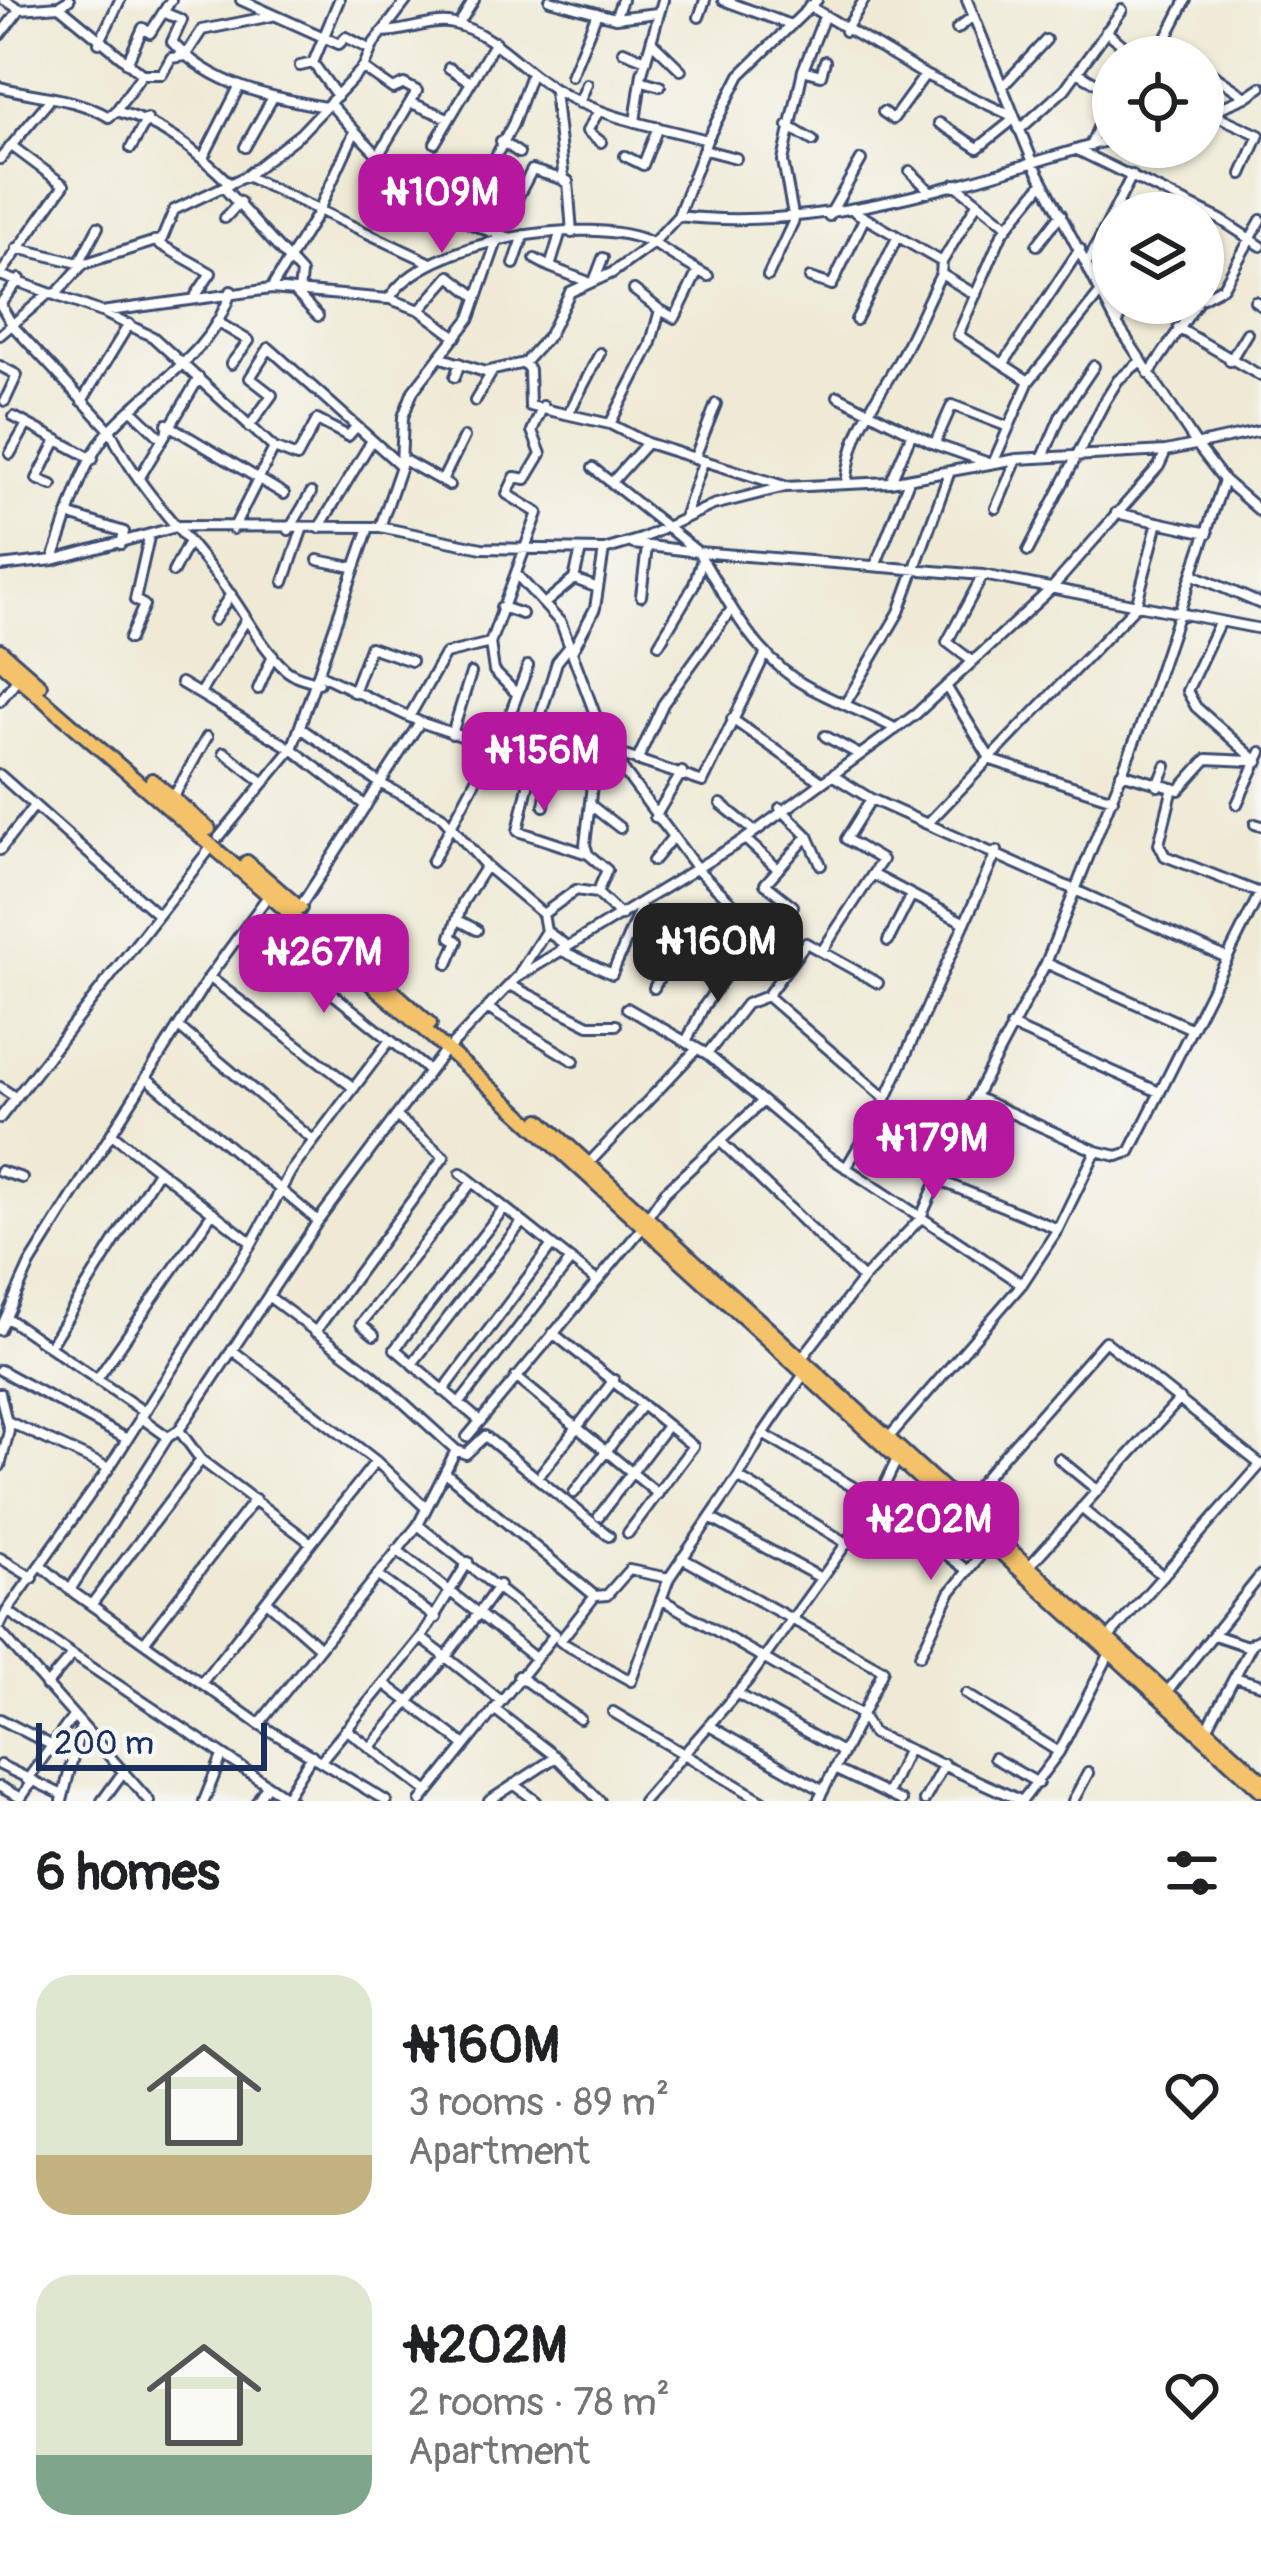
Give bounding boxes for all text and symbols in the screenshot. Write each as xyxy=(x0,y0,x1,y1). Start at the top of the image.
map controls xyxy=(1092,36,1224,324)
button: locate xyxy=(1092,36,1224,168)
pin: ₦109M xyxy=(358,154,526,256)
text: ₦109M xyxy=(385,168,499,217)
button: layers xyxy=(1092,192,1224,324)
pin: ₦156M xyxy=(460,712,628,814)
text: ₦156M xyxy=(489,726,599,775)
pin: ₦160M xyxy=(634,903,802,1005)
pin: ₦267M xyxy=(240,914,408,1016)
text: ₦160M xyxy=(660,917,776,966)
text: ₦267M xyxy=(266,928,382,977)
pin: ₦179M xyxy=(850,1100,1018,1202)
text: ₦179M xyxy=(880,1114,988,1163)
pin: ₦202M xyxy=(847,1481,1015,1583)
text: ₦202M xyxy=(870,1495,992,1544)
scale bar xyxy=(36,1717,267,1770)
text: 200 m xyxy=(54,1723,154,1764)
icon: filters xyxy=(1159,1840,1225,1906)
text: 6 homes xyxy=(36,1841,220,1905)
text: ₦160M xyxy=(408,2014,560,2078)
icon: home xyxy=(132,2023,276,2167)
icon: heart xyxy=(1159,2062,1225,2128)
text: 3 rooms · 89 m² xyxy=(408,2078,669,2127)
text: Apartment xyxy=(408,2127,590,2176)
text: ₦202M xyxy=(408,2314,567,2378)
icon: home xyxy=(132,2323,276,2467)
icon: heart xyxy=(1159,2362,1225,2428)
text: 2 rooms · 78 m² xyxy=(408,2378,670,2427)
text: Apartment xyxy=(408,2427,590,2476)

